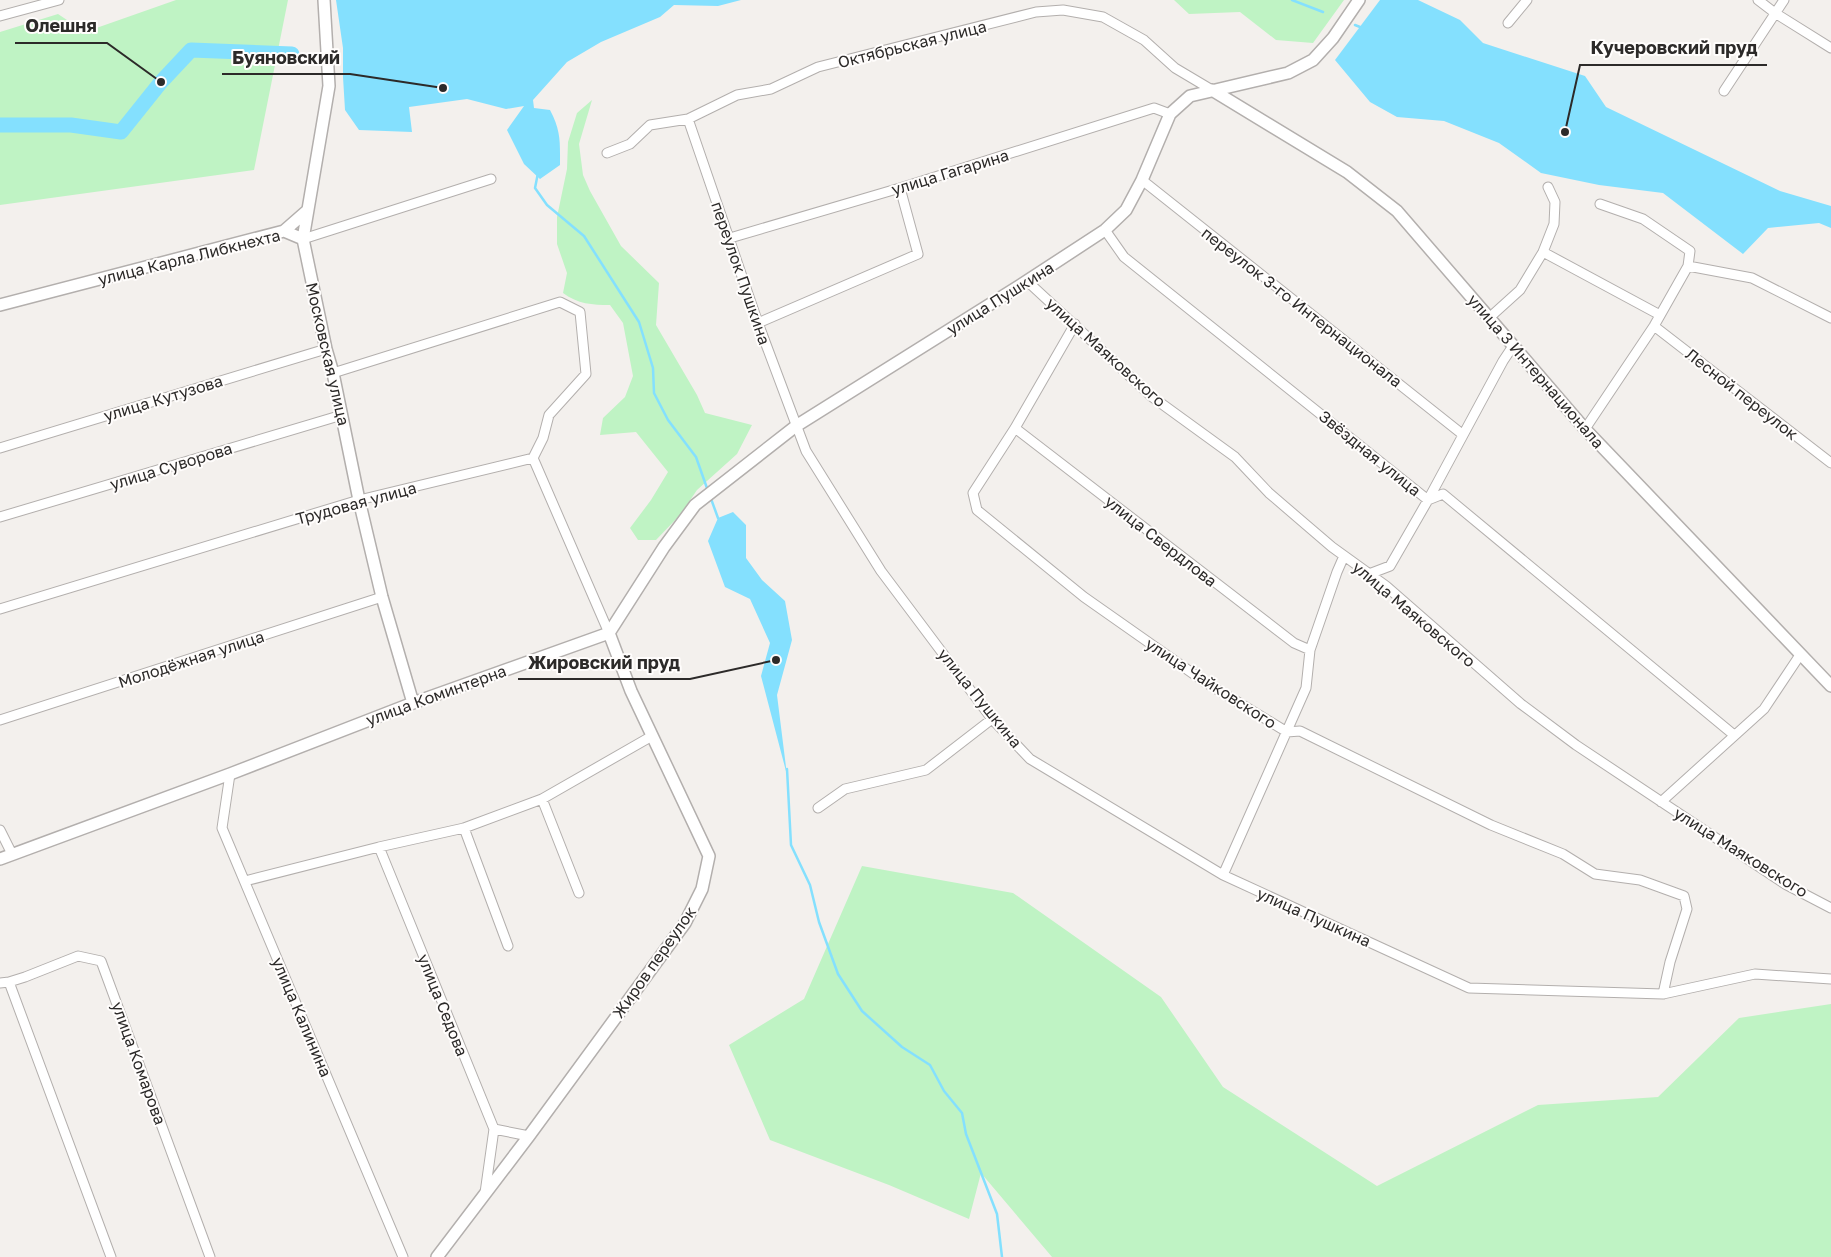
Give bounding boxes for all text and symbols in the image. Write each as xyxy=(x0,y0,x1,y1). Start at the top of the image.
callout: Олешня xyxy=(15,10,107,43)
text: Олешня xyxy=(25,14,97,36)
street label: Октябрьская улица xyxy=(836,16,988,72)
callout: Кучеровский пруд xyxy=(1580,32,1767,65)
text: Кучеровский пруд xyxy=(1590,36,1758,58)
callout: Буяновский xyxy=(222,41,350,74)
text: Буяновский xyxy=(232,46,340,68)
street label: улица Гагарина xyxy=(889,145,1011,199)
street label: переулок Пушкина xyxy=(707,199,775,347)
street label: переулок 3-го Интернационала xyxy=(1198,223,1406,391)
street label: улица Карла Либкнехта xyxy=(96,225,282,289)
street label: улица Пушкина xyxy=(943,257,1057,339)
street label: Московская улица xyxy=(302,280,354,428)
street label: улица 3 Интернационала xyxy=(1463,290,1609,452)
street label: улица Маяковского xyxy=(1042,293,1170,411)
street label: Лесной переулок xyxy=(1682,344,1802,444)
street label: улица Кутузова xyxy=(101,370,225,426)
street label: Звёздная улица xyxy=(1315,406,1425,500)
street label: улица Суворова xyxy=(107,438,235,494)
street label: Трудовая улица xyxy=(294,477,418,529)
street label: улица Свердлова xyxy=(1101,491,1221,591)
street label: улица Маяковского xyxy=(1348,557,1480,671)
street label: Молодёжная улица xyxy=(116,626,266,692)
street label: улица Чайковского xyxy=(1142,633,1280,733)
street label: улица Пушкина xyxy=(934,644,1026,752)
callout: Жировский пруд xyxy=(518,646,690,679)
text: Жировский пруд xyxy=(528,651,680,673)
street label: улица Коминтерна xyxy=(363,660,509,730)
street label: улица Маяковского xyxy=(1670,803,1812,901)
street label: улица Пушкина xyxy=(1254,883,1374,951)
street label: Жиров переулок xyxy=(608,902,700,1022)
street label: улица Седова xyxy=(413,951,473,1059)
street label: улица Калинина xyxy=(268,954,336,1080)
street label: улица Комарова xyxy=(107,999,171,1127)

